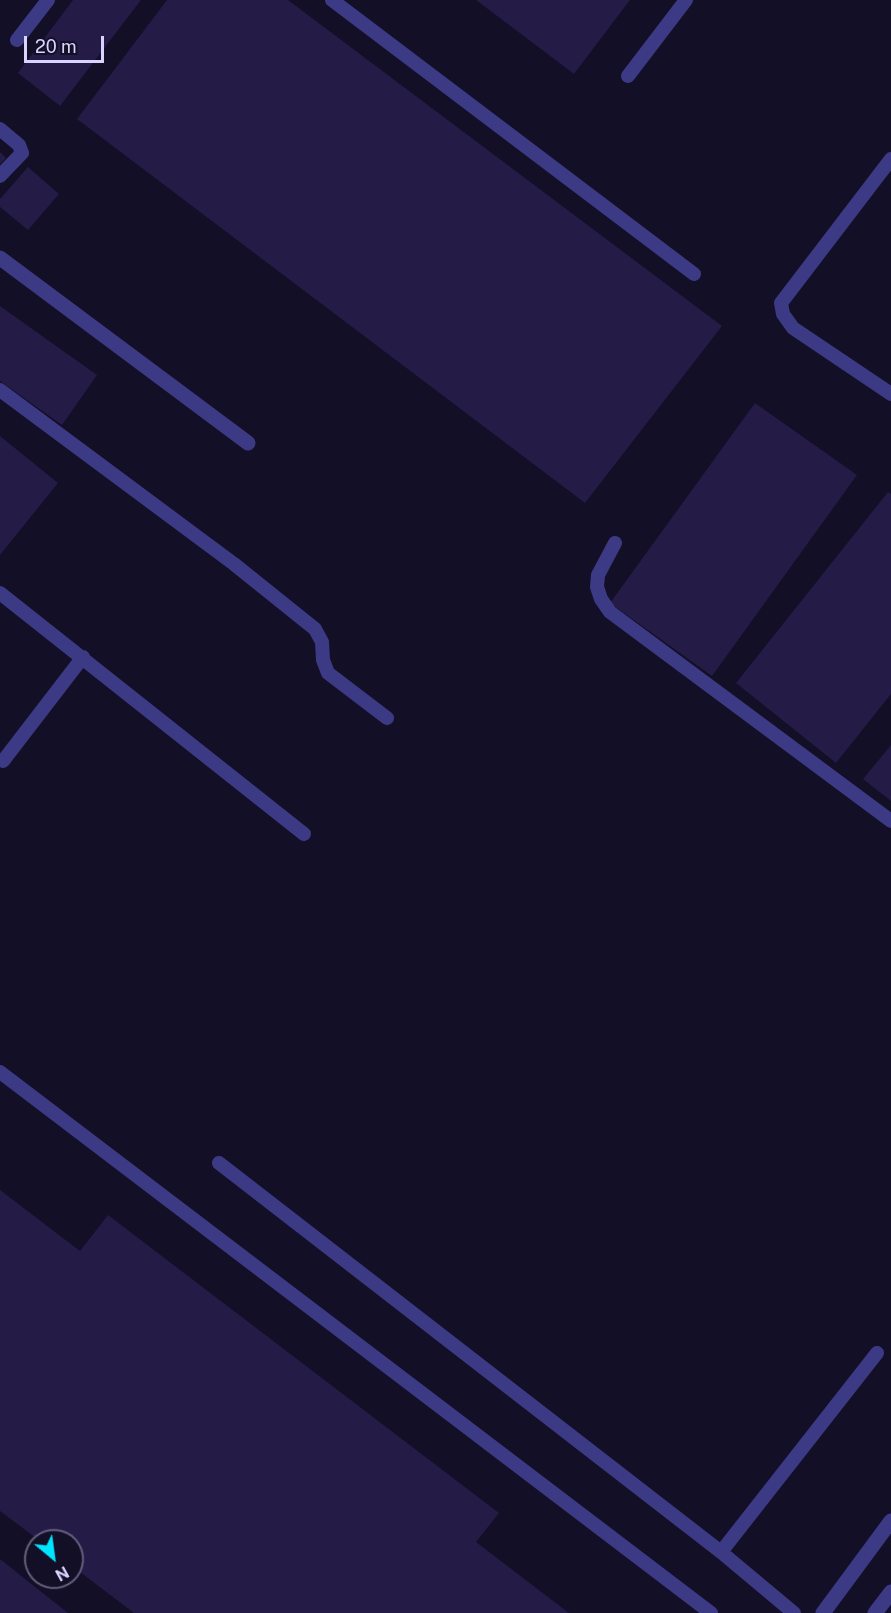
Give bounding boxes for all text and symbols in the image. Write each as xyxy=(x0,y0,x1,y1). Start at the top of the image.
scale bar xyxy=(27,24,106,62)
text: 20 m xyxy=(35,36,77,57)
north arrow xyxy=(24,1529,84,1589)
text: N xyxy=(52,1562,72,1585)

